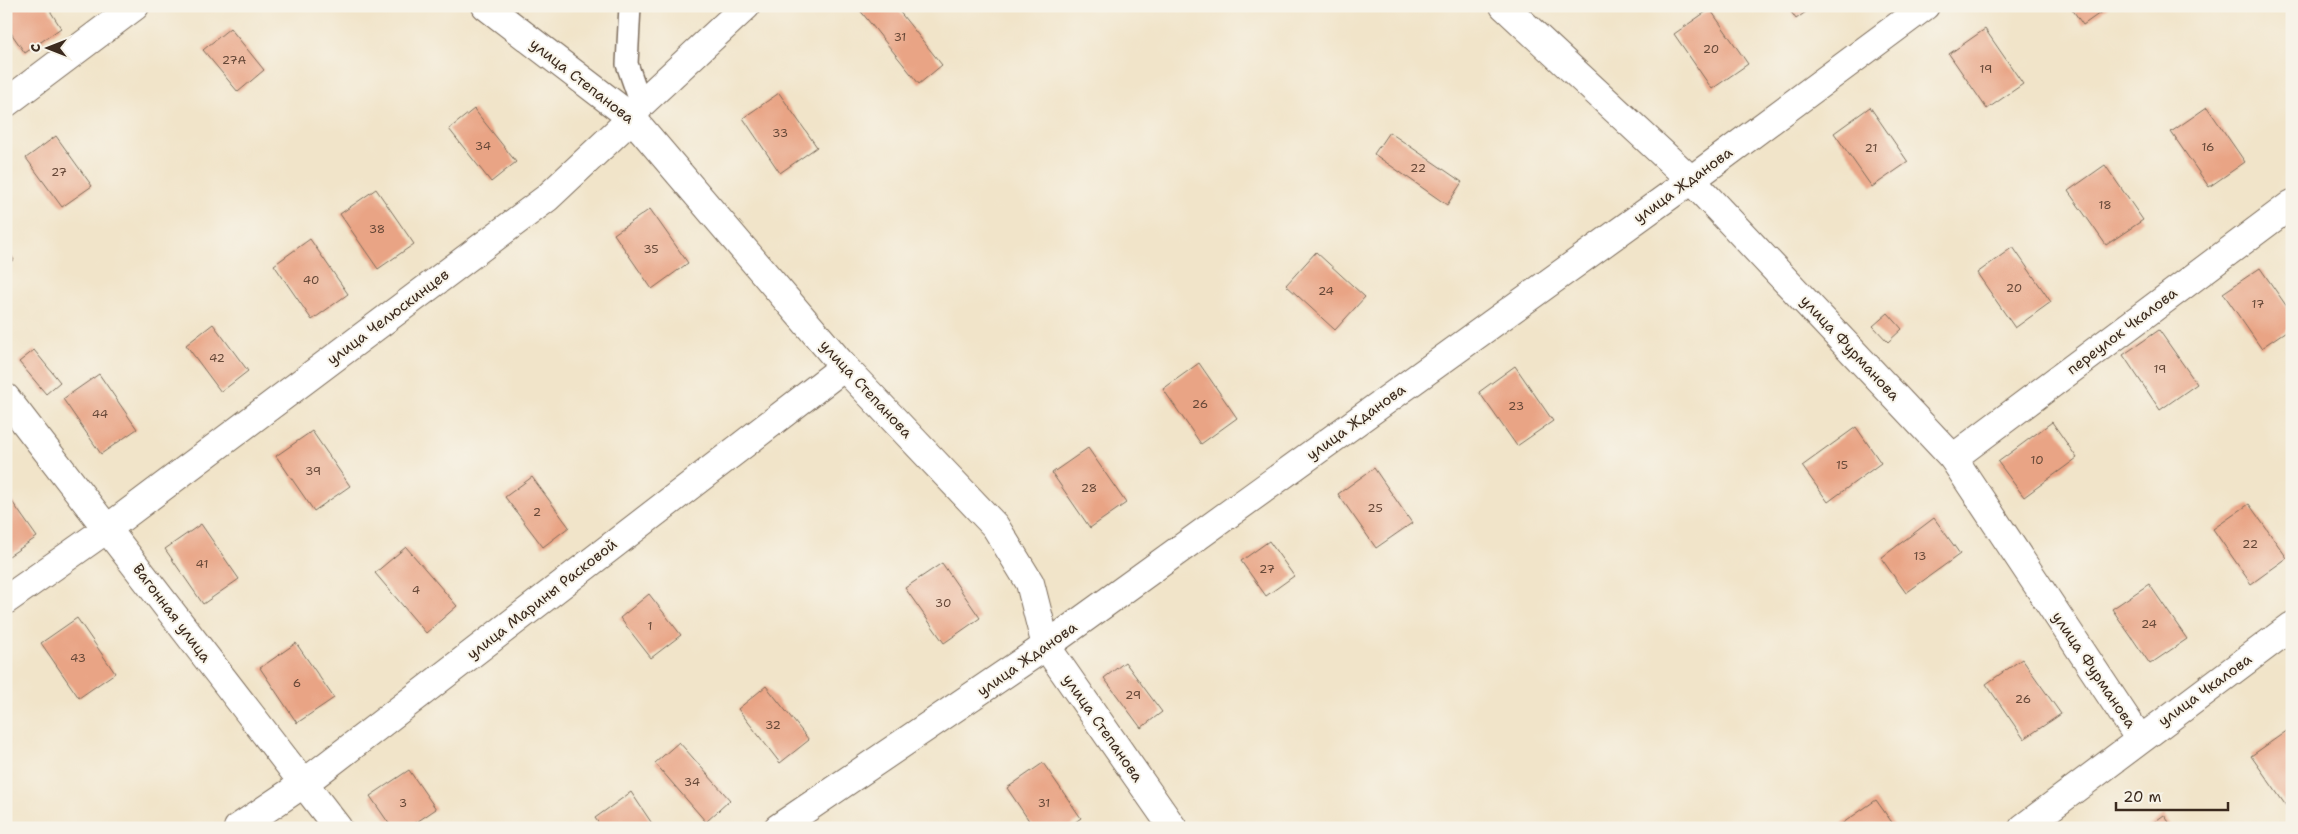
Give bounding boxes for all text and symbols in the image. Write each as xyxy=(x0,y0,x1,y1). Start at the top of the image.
north arrow xyxy=(22,22,72,72)
house number: 31 xyxy=(894,29,906,45)
street label: улица Степанова xyxy=(526,34,639,129)
house number: 20 xyxy=(1703,41,1719,57)
text: С xyxy=(26,44,44,52)
house number: 27А xyxy=(222,52,247,68)
house number: 19 xyxy=(1980,61,1992,77)
house number: 33 xyxy=(772,125,788,141)
house number: 34 xyxy=(475,138,491,154)
house number: 16 xyxy=(2201,139,2215,155)
house number: 21 xyxy=(1865,140,1877,156)
street label: улица Жданова xyxy=(1629,142,1737,228)
house number: 22 xyxy=(1410,160,1426,176)
house number: 27 xyxy=(51,164,67,180)
house number: 18 xyxy=(2098,197,2112,213)
house number: 38 xyxy=(369,221,385,237)
house number: 35 xyxy=(643,241,659,257)
street label: улица Челюскинцев xyxy=(323,264,453,370)
house number: 40 xyxy=(303,272,319,288)
house number: 20 xyxy=(2006,280,2022,296)
street label: переулок Чкалова xyxy=(2063,282,2182,379)
house number: 24 xyxy=(1318,283,1334,299)
street label: улица Фурманова xyxy=(1796,291,1904,405)
house number: 17 xyxy=(2252,296,2264,312)
street label: улица Степанова xyxy=(815,336,917,443)
house number: 42 xyxy=(209,350,225,366)
house number: 19 xyxy=(2154,361,2166,377)
street label: улица Жданова xyxy=(1302,379,1410,465)
house number: 26 xyxy=(1192,396,1208,412)
house number: 23 xyxy=(1508,398,1524,414)
house number: 44 xyxy=(92,406,108,422)
house number: 10 xyxy=(2030,452,2044,468)
house number: 15 xyxy=(1836,457,1848,473)
house number: 39 xyxy=(305,463,321,479)
house number: 28 xyxy=(1081,480,1097,496)
house number: 25 xyxy=(1367,500,1383,516)
house number: 2 xyxy=(533,504,541,520)
street label: улица Марины Расковой xyxy=(463,534,621,664)
house number: 22 xyxy=(2242,536,2258,552)
house number: 13 xyxy=(1914,548,1926,564)
house number: 41 xyxy=(196,556,208,572)
street label: Вагонная улица xyxy=(128,560,216,667)
house number: 27 xyxy=(1259,561,1275,577)
house number: 4 xyxy=(412,582,420,598)
house number: 30 xyxy=(935,595,951,611)
street label: улица Фурманова xyxy=(2047,608,2141,733)
house number: 24 xyxy=(2141,616,2157,632)
street label: улица Жданова xyxy=(973,617,1082,701)
house number: 1 xyxy=(647,618,653,634)
street label: улица Чкалова xyxy=(2154,649,2256,731)
house number: 43 xyxy=(70,650,86,666)
street label: улица Степанова xyxy=(1058,670,1148,786)
house number: 6 xyxy=(293,675,301,691)
house number: 29 xyxy=(1125,687,1141,703)
house number: 26 xyxy=(2015,691,2031,707)
house number: 32 xyxy=(765,717,781,733)
house number: 34 xyxy=(684,774,700,790)
scale bar xyxy=(2116,779,2228,811)
text: 20 m xyxy=(2123,787,2162,807)
house number: 3 xyxy=(399,795,407,811)
house number: 31 xyxy=(1038,795,1050,811)

